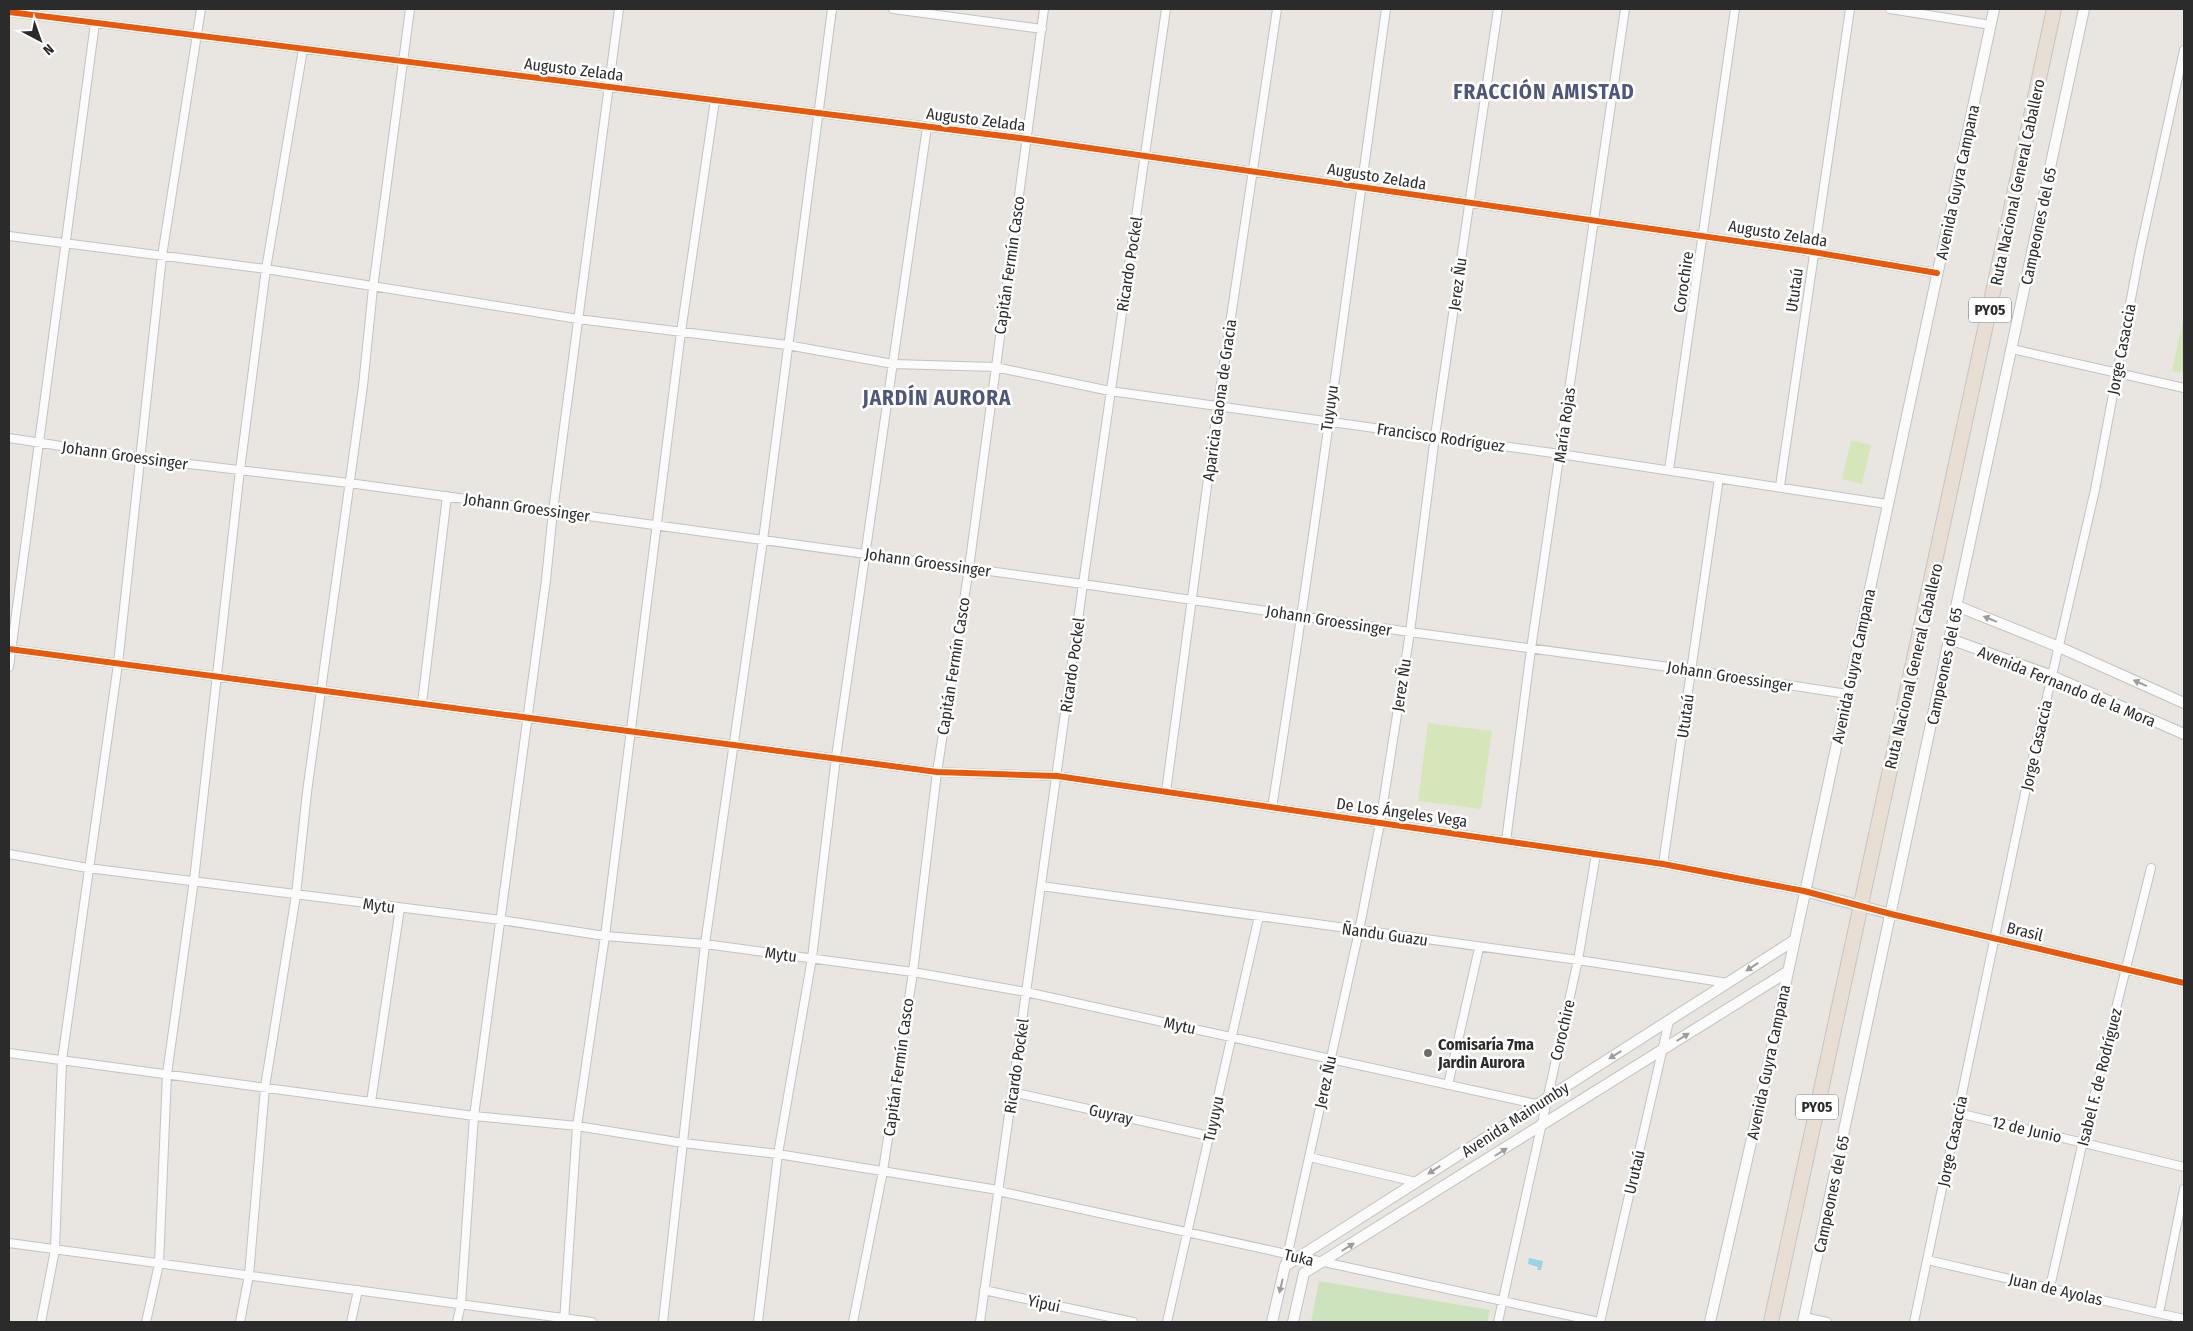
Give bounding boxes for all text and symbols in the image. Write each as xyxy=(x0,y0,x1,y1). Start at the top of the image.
north arrow xyxy=(15,15,65,65)
text: N xyxy=(39,40,57,59)
street label: Augusto Zelada xyxy=(523,54,625,85)
street label: Ruta Nacional General Caballero xyxy=(1986,77,2049,287)
district label: FRACCIÓN AMISTAD xyxy=(1453,78,1635,105)
street label: Avenida Guyra Campana xyxy=(1932,103,1983,261)
street label: Augusto Zelada xyxy=(925,104,1027,135)
street label: Augusto Zelada xyxy=(1326,159,1428,194)
street label: Campeones del 65 xyxy=(2017,166,2060,287)
street label: Capitán Fermín Casco xyxy=(990,195,1029,335)
street label: Ricardo Pockel xyxy=(1113,215,1146,313)
street label: Augusto Zelada xyxy=(1727,216,1829,251)
street label: Corochire xyxy=(1670,250,1697,314)
street label: Jerez Ñu xyxy=(1444,256,1471,312)
street label: Ututaú xyxy=(1782,267,1807,313)
road number: PY05 xyxy=(1969,298,2011,322)
street label: Jorge Casaccia xyxy=(2103,302,2140,396)
street label: Aparicia Gaona de Gracia xyxy=(1199,318,1240,482)
district label: JARDÍN AURORA xyxy=(862,384,1011,411)
street label: Tuyuyu xyxy=(1317,384,1342,432)
street label: María Rojas xyxy=(1550,386,1579,464)
street label: Francisco Rodríguez xyxy=(1376,419,1506,456)
street label: Johann Groessinger xyxy=(61,437,190,474)
street label: Johann Groessinger xyxy=(463,489,592,526)
street label: Johann Groessinger xyxy=(864,544,993,581)
street label: Ruta Nacional General Caballero xyxy=(1881,561,1946,771)
street label: Avenida Guyra Campana xyxy=(1828,587,1879,745)
street label: Capitán Fermín Casco xyxy=(933,596,974,736)
street label: Johann Groessinger xyxy=(1265,601,1394,640)
street label: Campeones del 65 xyxy=(1923,606,1966,727)
one-way arrow xyxy=(1983,615,1997,623)
street label: Ricardo Pockel xyxy=(1056,616,1089,714)
street label: Avenida Fernando de la Mora xyxy=(1975,642,2159,731)
street label: Jerez Ñu xyxy=(1388,657,1415,713)
street label: Johann Groessinger xyxy=(1666,657,1795,696)
one-way arrow xyxy=(2133,679,2147,687)
street label: Ututaú xyxy=(1673,693,1698,739)
street label: Jorge Casaccia xyxy=(2017,698,2056,792)
street label: De Los Ángeles Vega xyxy=(1335,794,1469,831)
street label: Mytu xyxy=(362,894,396,917)
street label: Brasil xyxy=(2005,918,2045,945)
street label: Ñandu Guazu xyxy=(1341,919,1429,950)
street label: Mytu xyxy=(764,943,798,966)
one-way arrow xyxy=(1746,963,1759,972)
street label: Avenida Guyra Campana xyxy=(1743,983,1794,1141)
street label: Capitán Fermín Casco xyxy=(879,997,918,1137)
street label: Corochire xyxy=(1546,998,1579,1063)
street label: Isabel F. de Rodríguez xyxy=(2073,1006,2126,1148)
street label: Mytu xyxy=(1162,1013,1198,1038)
street label: Ricardo Pockel xyxy=(1000,1017,1033,1115)
one-way arrow xyxy=(1676,1032,1689,1042)
place label: Comisaría 7ma Jardin Aurora xyxy=(1437,1035,1534,1072)
marker: Comisaría 7ma Jardin Aurora xyxy=(1422,1047,1434,1059)
one-way arrow xyxy=(1609,1050,1622,1060)
street label: Jerez Ñu xyxy=(1311,1054,1340,1110)
street label: Avenida Mainumby xyxy=(1458,1077,1573,1161)
road number: PY05 xyxy=(1796,1094,1838,1120)
street label: Jorge Casaccia xyxy=(1934,1094,1971,1188)
street label: Tuyuyu xyxy=(1199,1095,1228,1144)
street label: Guyray xyxy=(1087,1100,1136,1129)
street label: 12 de Junio xyxy=(1990,1112,2064,1147)
street label: Campeones del 65 xyxy=(1810,1134,1853,1255)
one-way arrow xyxy=(1495,1147,1508,1157)
street label: Urutaú xyxy=(1620,1148,1649,1196)
one-way arrow xyxy=(1428,1166,1441,1175)
one-way arrow xyxy=(1342,1242,1355,1251)
street label: Tuka xyxy=(1282,1245,1316,1270)
street label: Juan de Ayolas xyxy=(2007,1269,2105,1310)
one-way arrow xyxy=(1277,1278,1285,1293)
street label: Yipui xyxy=(1026,1291,1062,1316)

